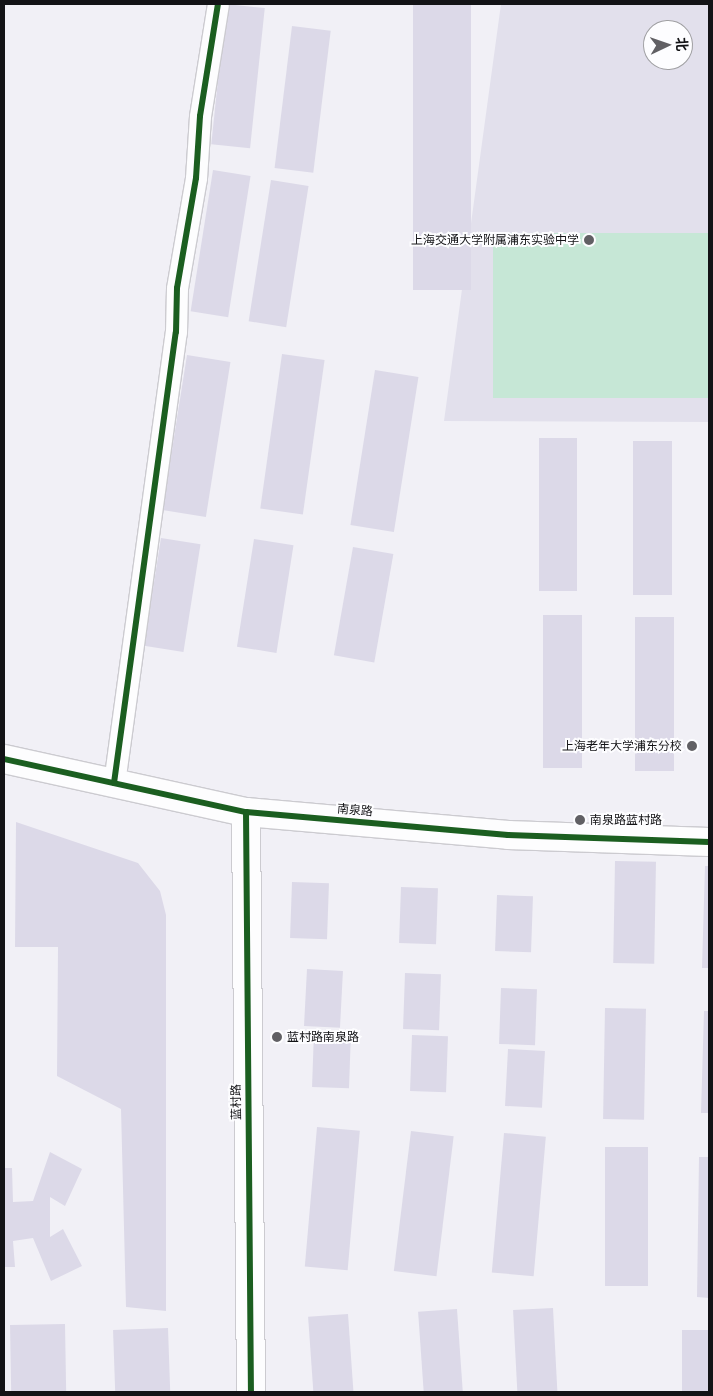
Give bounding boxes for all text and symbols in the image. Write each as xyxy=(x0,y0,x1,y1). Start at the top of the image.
north arrow xyxy=(643,20,693,70)
text: 北 xyxy=(673,37,692,52)
place label: 上海交通大学附属浦东实验中学 xyxy=(411,233,579,247)
marker: 上海交通大学附属浦东实验中学 xyxy=(583,234,595,246)
place label: 上海老年大学浦东分校 xyxy=(562,739,682,753)
marker: 上海老年大学浦东分校 xyxy=(686,740,698,752)
street label: 南泉路 xyxy=(336,801,374,819)
place label: 南泉路蓝村路 xyxy=(590,813,662,827)
marker: 南泉路蓝村路 xyxy=(574,814,586,826)
place label: 蓝村路南泉路 xyxy=(287,1030,359,1044)
marker: 蓝村路南泉路 xyxy=(271,1031,283,1043)
street label: 蓝村路 xyxy=(228,1084,244,1120)

